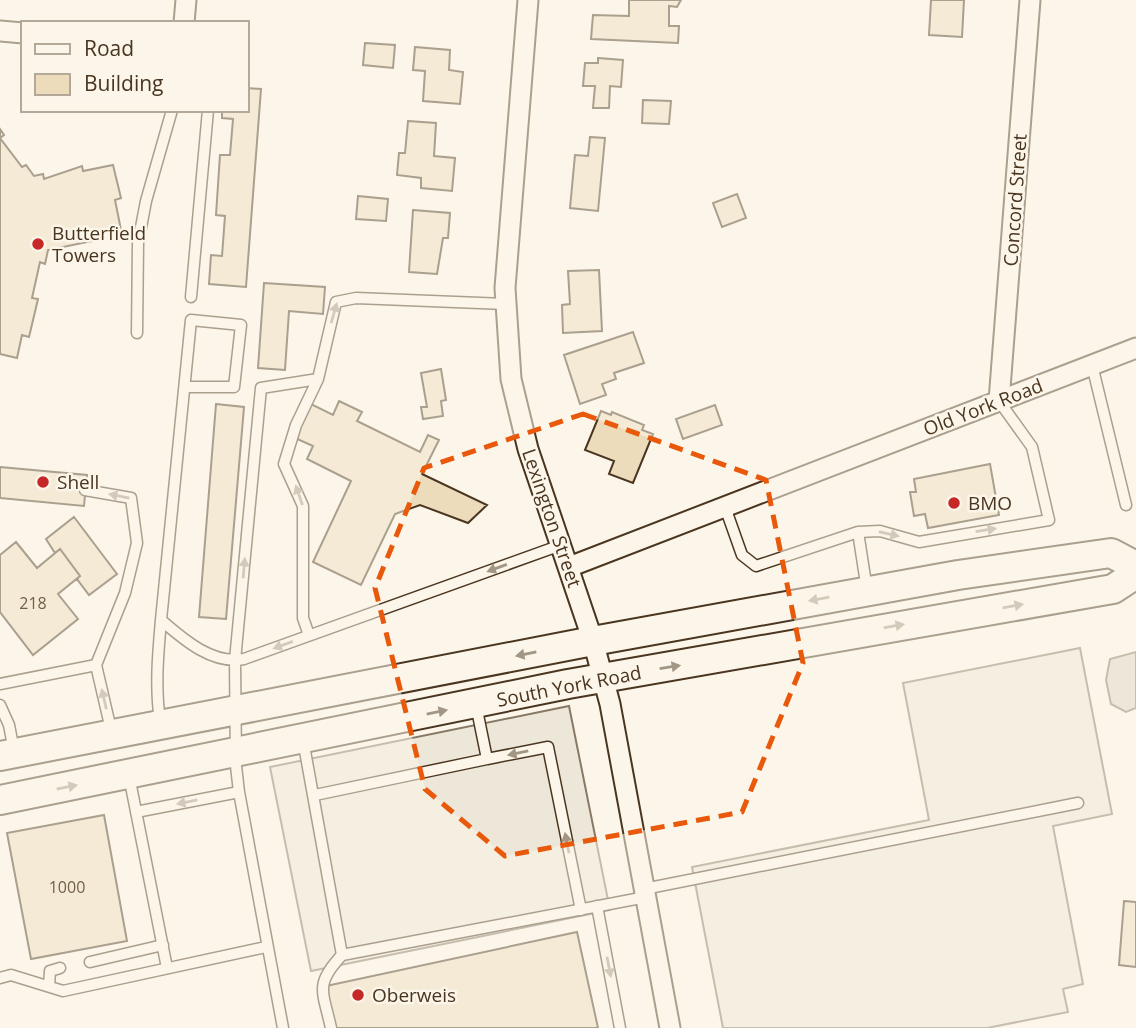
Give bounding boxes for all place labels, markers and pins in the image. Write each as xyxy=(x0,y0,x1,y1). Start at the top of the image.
place label: Butterfield Towers xyxy=(52,220,146,268)
marker: Butterfield Towers xyxy=(30,236,46,252)
place label: Shell xyxy=(57,469,99,495)
marker: Shell xyxy=(35,474,51,490)
place label: BMO xyxy=(968,490,1012,516)
marker: BMO xyxy=(946,495,962,511)
place label: Oberweis xyxy=(372,982,456,1008)
marker: Oberweis xyxy=(350,987,366,1003)

